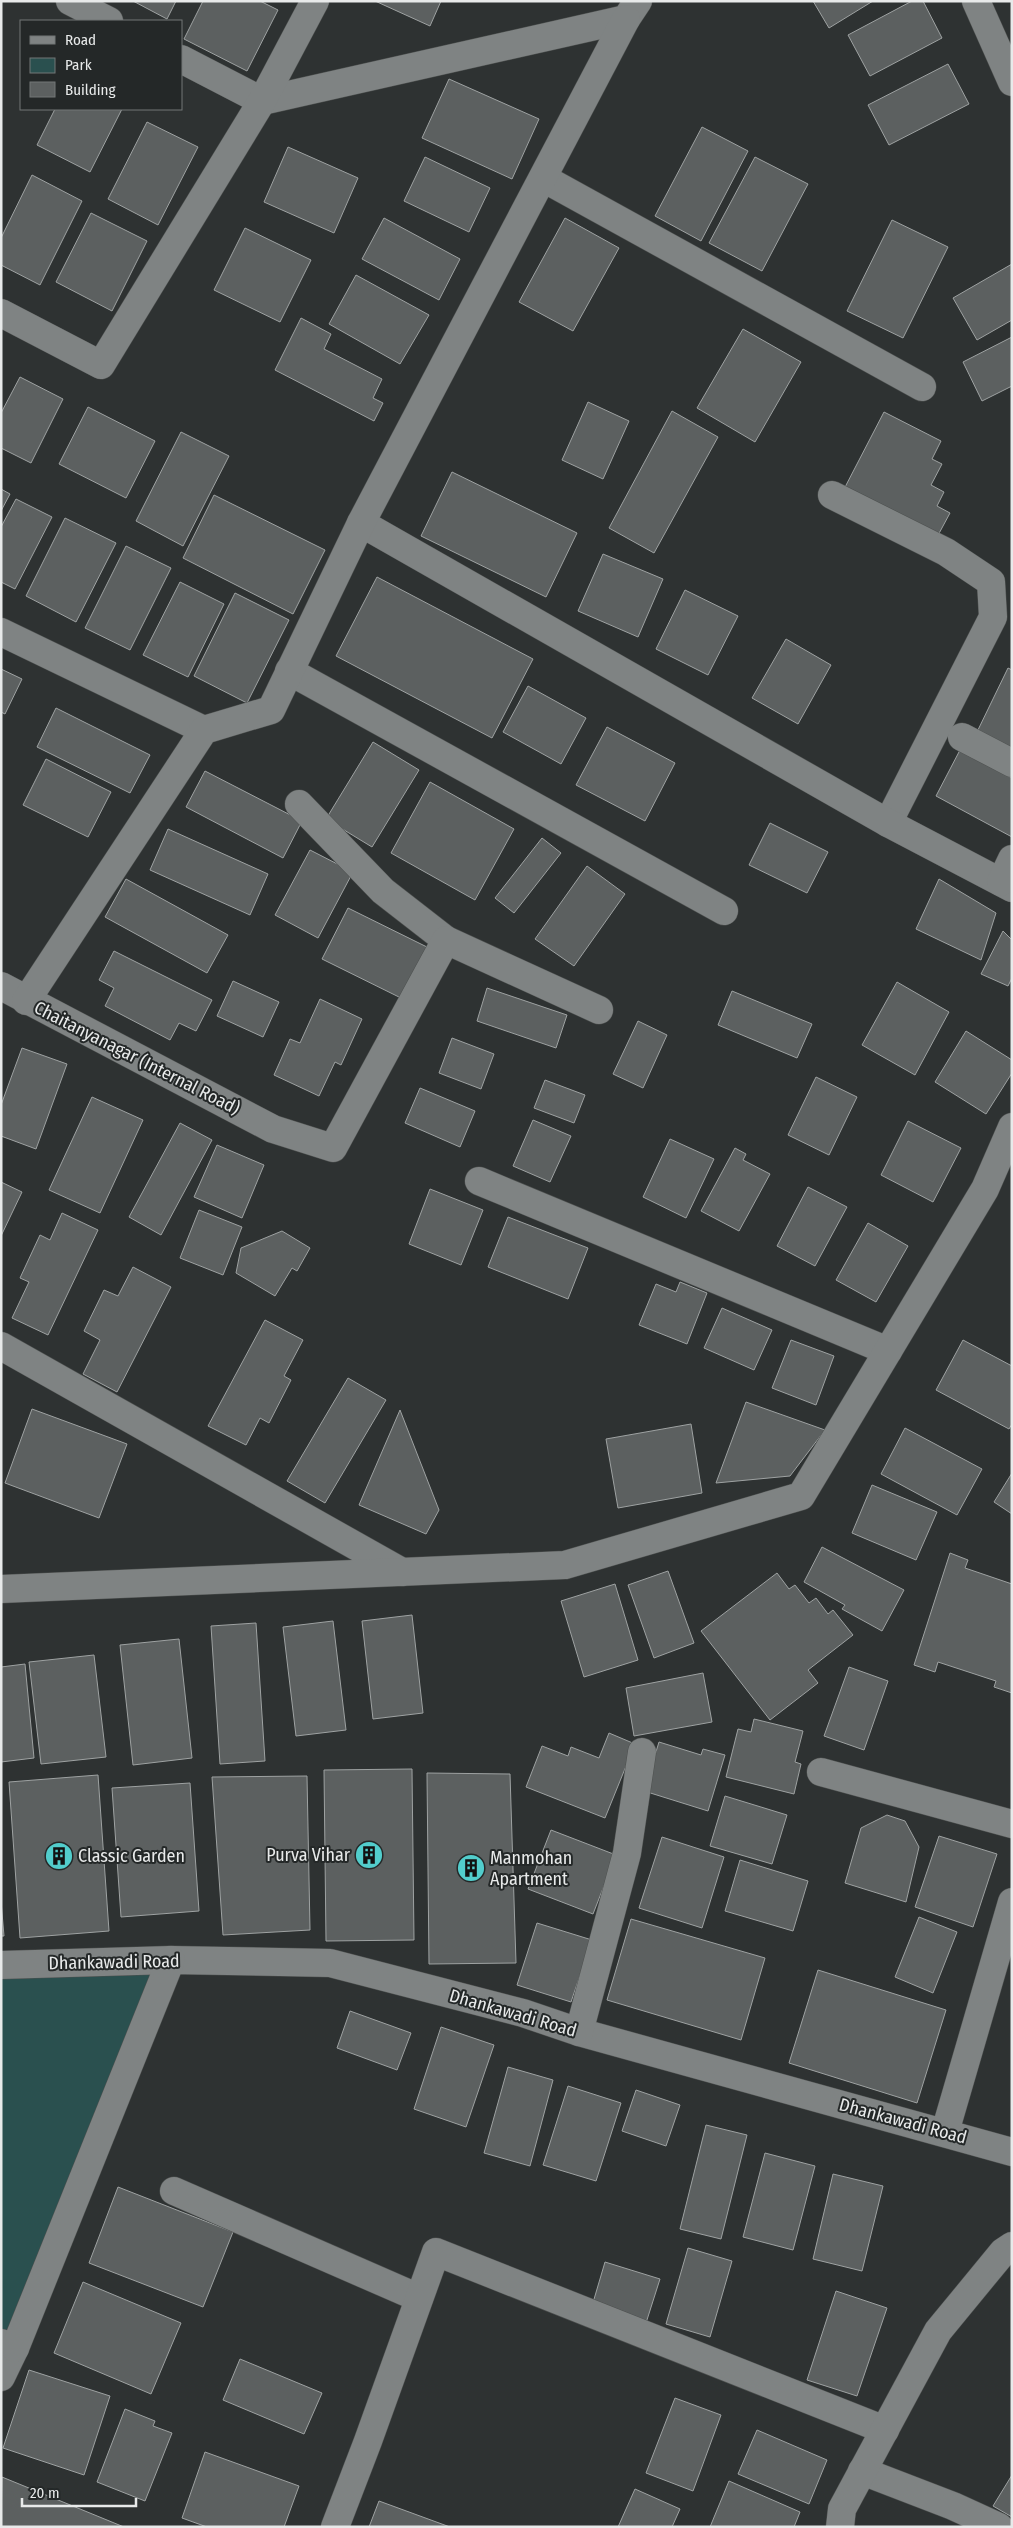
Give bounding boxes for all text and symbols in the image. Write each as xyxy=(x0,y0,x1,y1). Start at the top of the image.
legend xyxy=(20,20,182,110)
text: Road xyxy=(65,31,96,49)
text: Park xyxy=(65,56,92,74)
text: Building xyxy=(65,81,116,99)
street label: Chaitanyanagar (Internal Road) xyxy=(30,996,244,1120)
building icon: Purva Vihar xyxy=(354,1840,384,1870)
building icon: Classic Garden xyxy=(44,1841,74,1871)
place label: Purva Vihar xyxy=(266,1844,351,1866)
place label: Classic Garden xyxy=(78,1845,185,1867)
place label: Manmohan Apartment xyxy=(490,1847,572,1890)
building icon: Manmohan Apartment xyxy=(456,1853,486,1883)
street label: Dhankawadi Road xyxy=(48,1950,180,1974)
street label: Dhankawadi Road xyxy=(447,1984,579,2042)
street label: Dhankawadi Road xyxy=(837,2093,969,2149)
scale bar xyxy=(22,2476,136,2508)
text: 20 m xyxy=(30,2484,60,2502)

